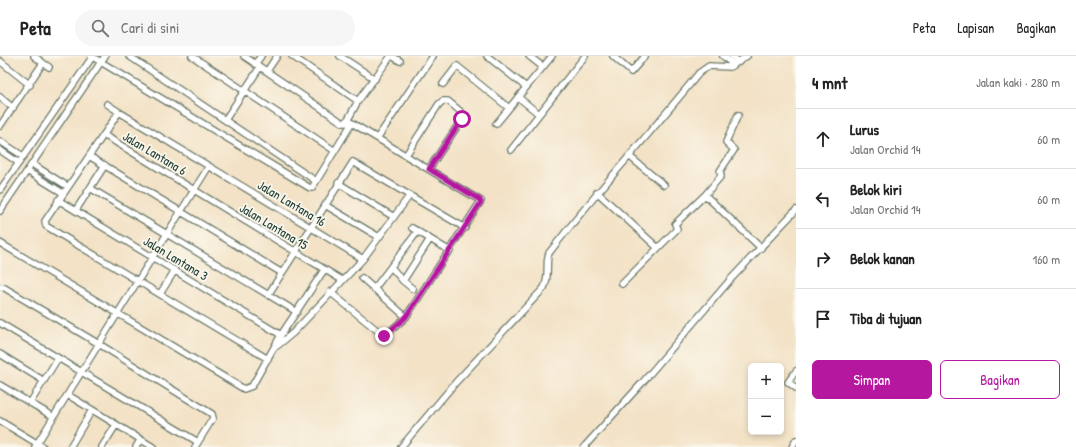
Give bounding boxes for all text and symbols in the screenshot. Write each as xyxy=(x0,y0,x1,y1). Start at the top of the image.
search box xyxy=(75,10,355,46)
text: Peta xyxy=(20,15,51,41)
icon: search xyxy=(89,17,111,39)
text: Cari di sini xyxy=(121,17,179,38)
text: Peta xyxy=(913,18,935,37)
text: Lapisan xyxy=(957,18,994,37)
text: Bagikan xyxy=(1016,18,1056,37)
text: 4 mnt xyxy=(812,71,847,94)
text: Jalan kaki · 280 m xyxy=(976,73,1060,91)
route start xyxy=(453,110,471,128)
text: Lurus xyxy=(850,119,879,140)
street label: Jalan Lantana 6 xyxy=(120,127,190,179)
icon: ahead xyxy=(812,128,834,150)
text: 60 m xyxy=(1037,130,1060,148)
text: Jalan Orchid 14 xyxy=(850,140,921,158)
street label: Jalan Lantana 16 xyxy=(255,176,329,230)
text: Belok kiri xyxy=(850,179,902,200)
icon: left xyxy=(812,188,834,210)
text: 60 m xyxy=(1037,190,1060,208)
street label: Jalan Lantana 15 xyxy=(236,198,312,254)
text: Jalan Orchid 14 xyxy=(850,200,921,218)
street label: Jalan Lantana 3 xyxy=(140,232,212,284)
icon: right xyxy=(812,248,834,270)
text: Belok kanan xyxy=(850,248,915,269)
text: 160 m xyxy=(1032,250,1060,268)
icon: arrive xyxy=(812,308,834,330)
text: Tiba di tujuan xyxy=(850,308,922,329)
route end xyxy=(375,327,393,345)
button: Simpan xyxy=(812,360,932,399)
button: Bagikan xyxy=(940,360,1060,399)
map controls xyxy=(748,363,784,435)
button: + xyxy=(748,363,784,399)
button: − xyxy=(748,399,784,435)

